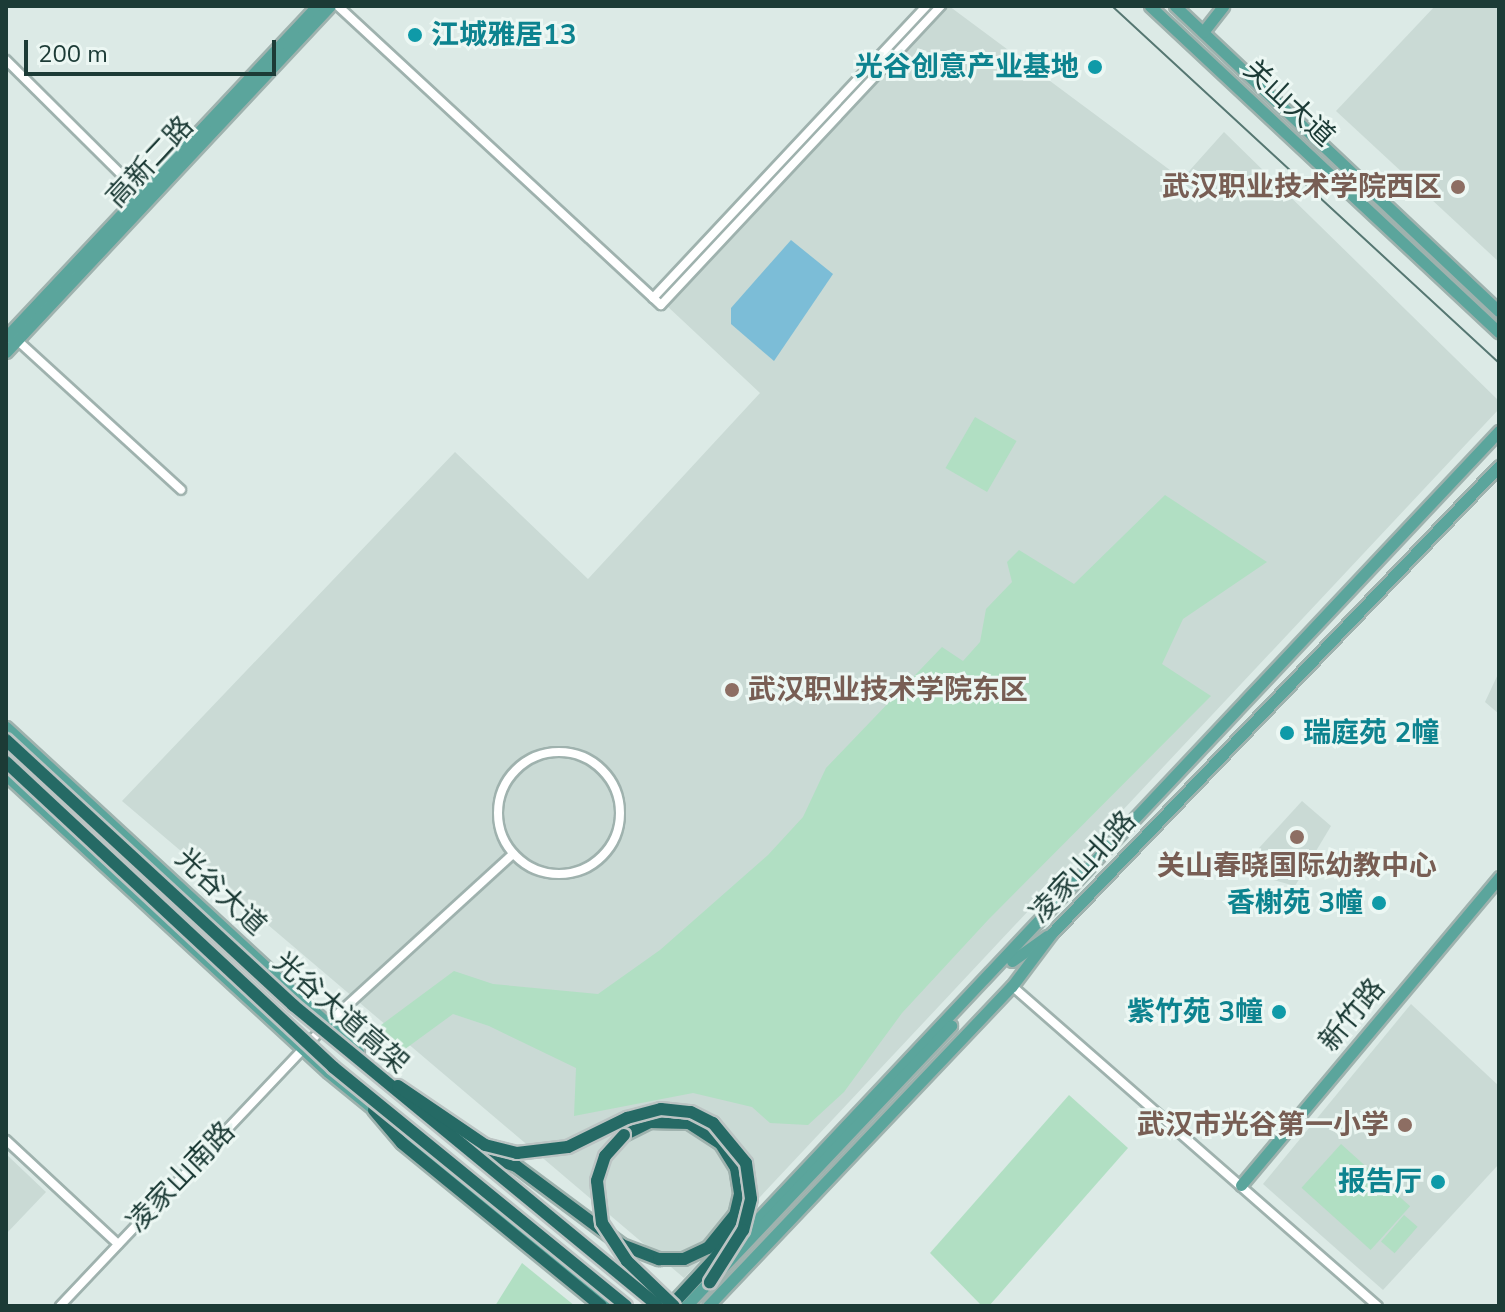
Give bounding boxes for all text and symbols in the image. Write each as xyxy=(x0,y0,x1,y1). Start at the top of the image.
place label: 江城雅居13 xyxy=(431,18,577,52)
scale bar xyxy=(28,24,280,74)
marker: 江城雅居13 xyxy=(406,26,424,44)
text: 200 m xyxy=(38,38,108,70)
place label: 光谷创意产业基地 xyxy=(855,50,1079,84)
street label: 关山大道 xyxy=(1237,53,1341,153)
marker: 光谷创意产业基地 xyxy=(1086,58,1104,76)
street label: 高新二路 xyxy=(100,110,200,214)
place label: 武汉职业技术学院西区 xyxy=(1162,170,1442,204)
marker: 武汉职业技术学院西区 xyxy=(1449,178,1467,196)
place label: 武汉职业技术学院东区 xyxy=(748,673,1028,707)
marker: 武汉职业技术学院东区 xyxy=(723,681,741,699)
place label: 瑞庭苑 2幢 xyxy=(1303,716,1439,750)
marker: 瑞庭苑 2幢 xyxy=(1278,724,1296,742)
street label: 凌家山北路 xyxy=(1023,804,1143,930)
marker: 关山春晓国际幼教中心 xyxy=(1288,828,1306,846)
street label: 光谷大道 xyxy=(169,842,273,942)
place label: 关山春晓国际幼教中心 xyxy=(1157,849,1437,883)
place label: 香榭苑 3幢 xyxy=(1227,886,1363,920)
marker: 香榭苑 3幢 xyxy=(1370,894,1388,912)
street label: 光谷大道高架 xyxy=(267,945,415,1081)
street label: 新竹路 xyxy=(1312,972,1392,1058)
place label: 紫竹苑 3幢 xyxy=(1127,995,1263,1029)
marker: 紫竹苑 3幢 xyxy=(1270,1003,1288,1021)
place label: 武汉市光谷第一小学 xyxy=(1137,1108,1389,1142)
street label: 凌家山南路 xyxy=(120,1115,242,1239)
marker: 武汉市光谷第一小学 xyxy=(1396,1116,1414,1134)
place label: 报告厅 xyxy=(1338,1165,1422,1199)
marker: 报告厅 xyxy=(1429,1173,1447,1191)

